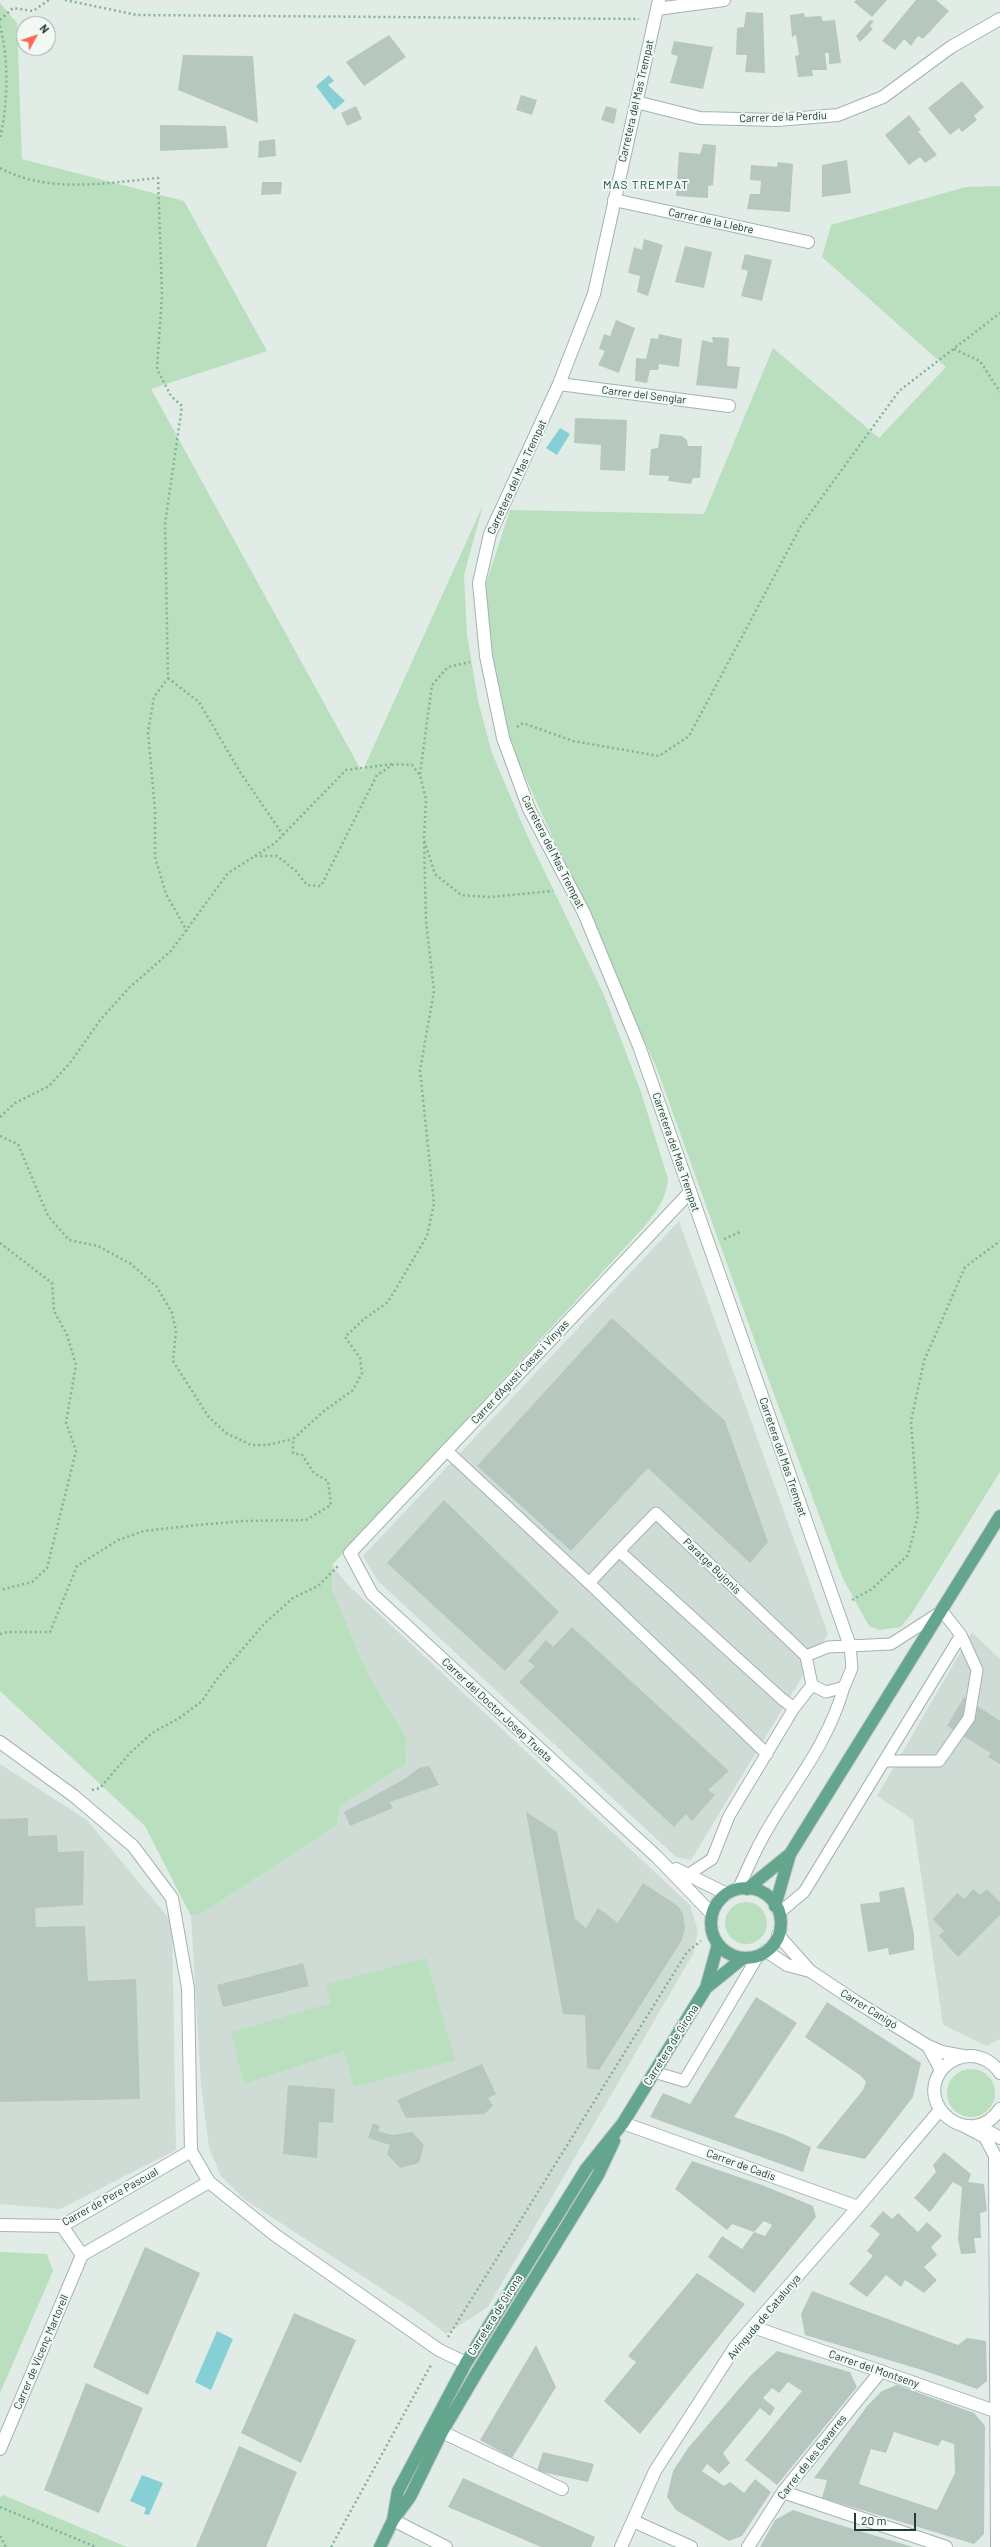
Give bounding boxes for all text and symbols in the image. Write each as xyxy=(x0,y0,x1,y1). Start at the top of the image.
north arrow xyxy=(16,16,56,56)
text: N xyxy=(37,22,52,36)
street label: Carretera del Mas Trempat xyxy=(615,38,657,164)
street label: Carrer de la Perdiu xyxy=(739,109,827,125)
district label: MAS TREMPAT xyxy=(603,178,689,192)
street label: Carrer de la Llebre xyxy=(667,205,755,237)
street label: Carrer del Senglar xyxy=(601,383,687,407)
street label: Carretera del Mas Trempat xyxy=(485,417,549,537)
street label: Carretera del Mas Trempat xyxy=(519,793,587,911)
street label: Carretera del Mas Trempat xyxy=(649,1091,703,1213)
street label: Carrer d'Agustí Casas i Vinyas xyxy=(468,1317,572,1427)
street label: Carretera del Mas Trempat xyxy=(756,1396,810,1518)
street label: Paratge Bujonis xyxy=(680,1535,744,1597)
street label: Carrer del Doctor Josep Trueta xyxy=(439,1655,555,1765)
street label: Carrer Canigó xyxy=(838,1986,900,2032)
street label: Carretera de Girona xyxy=(641,2002,701,2088)
street label: Carrer de Cadis xyxy=(705,2146,777,2184)
street label: Carrer de Pere Pascual xyxy=(60,2165,160,2229)
street label: Carretera de Girona xyxy=(465,2272,525,2358)
street label: Avinguda de Catalunya xyxy=(725,2272,803,2362)
street label: Carrer de Vicenç Martorell xyxy=(11,2293,71,2411)
street label: Carrer del Montseny xyxy=(827,2347,921,2391)
street label: Carrer de les Gavarres xyxy=(775,2412,849,2502)
scale bar xyxy=(856,2505,918,2531)
text: 20 m xyxy=(861,2513,887,2527)

